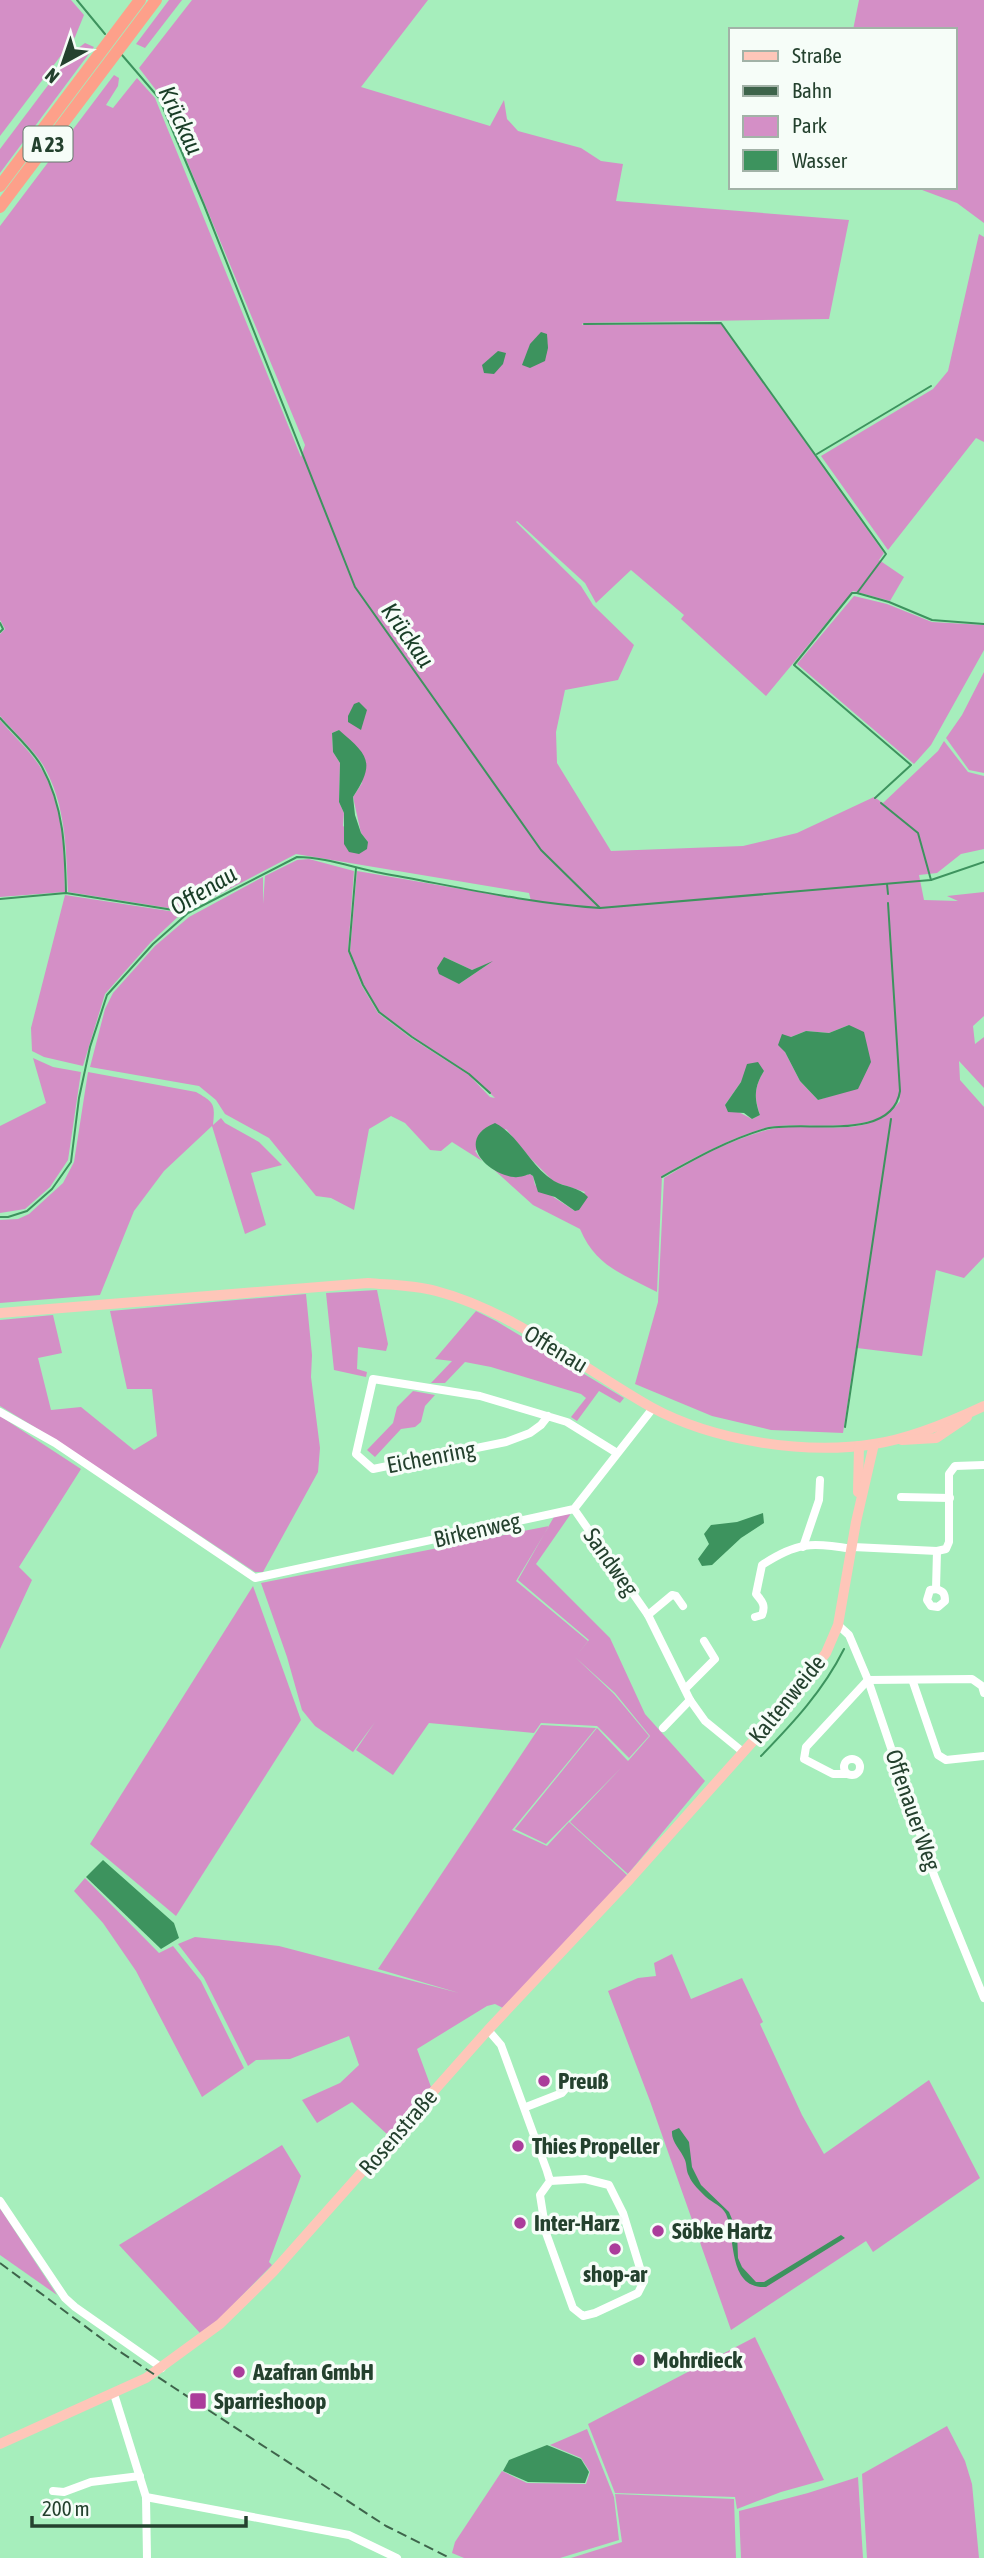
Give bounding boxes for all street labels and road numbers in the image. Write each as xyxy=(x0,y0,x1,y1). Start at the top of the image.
road number: A 23 xyxy=(23,127,72,162)
street label: Offenau xyxy=(520,1320,592,1378)
street label: Eichenring xyxy=(385,1436,477,1478)
street label: Birkenweg xyxy=(431,1507,523,1553)
street label: Sandweg xyxy=(578,1523,644,1601)
street label: Kaltenweide xyxy=(743,1650,831,1748)
street label: Offenauer Weg xyxy=(880,1746,946,1874)
street label: Rosenstraße xyxy=(354,2084,442,2180)

